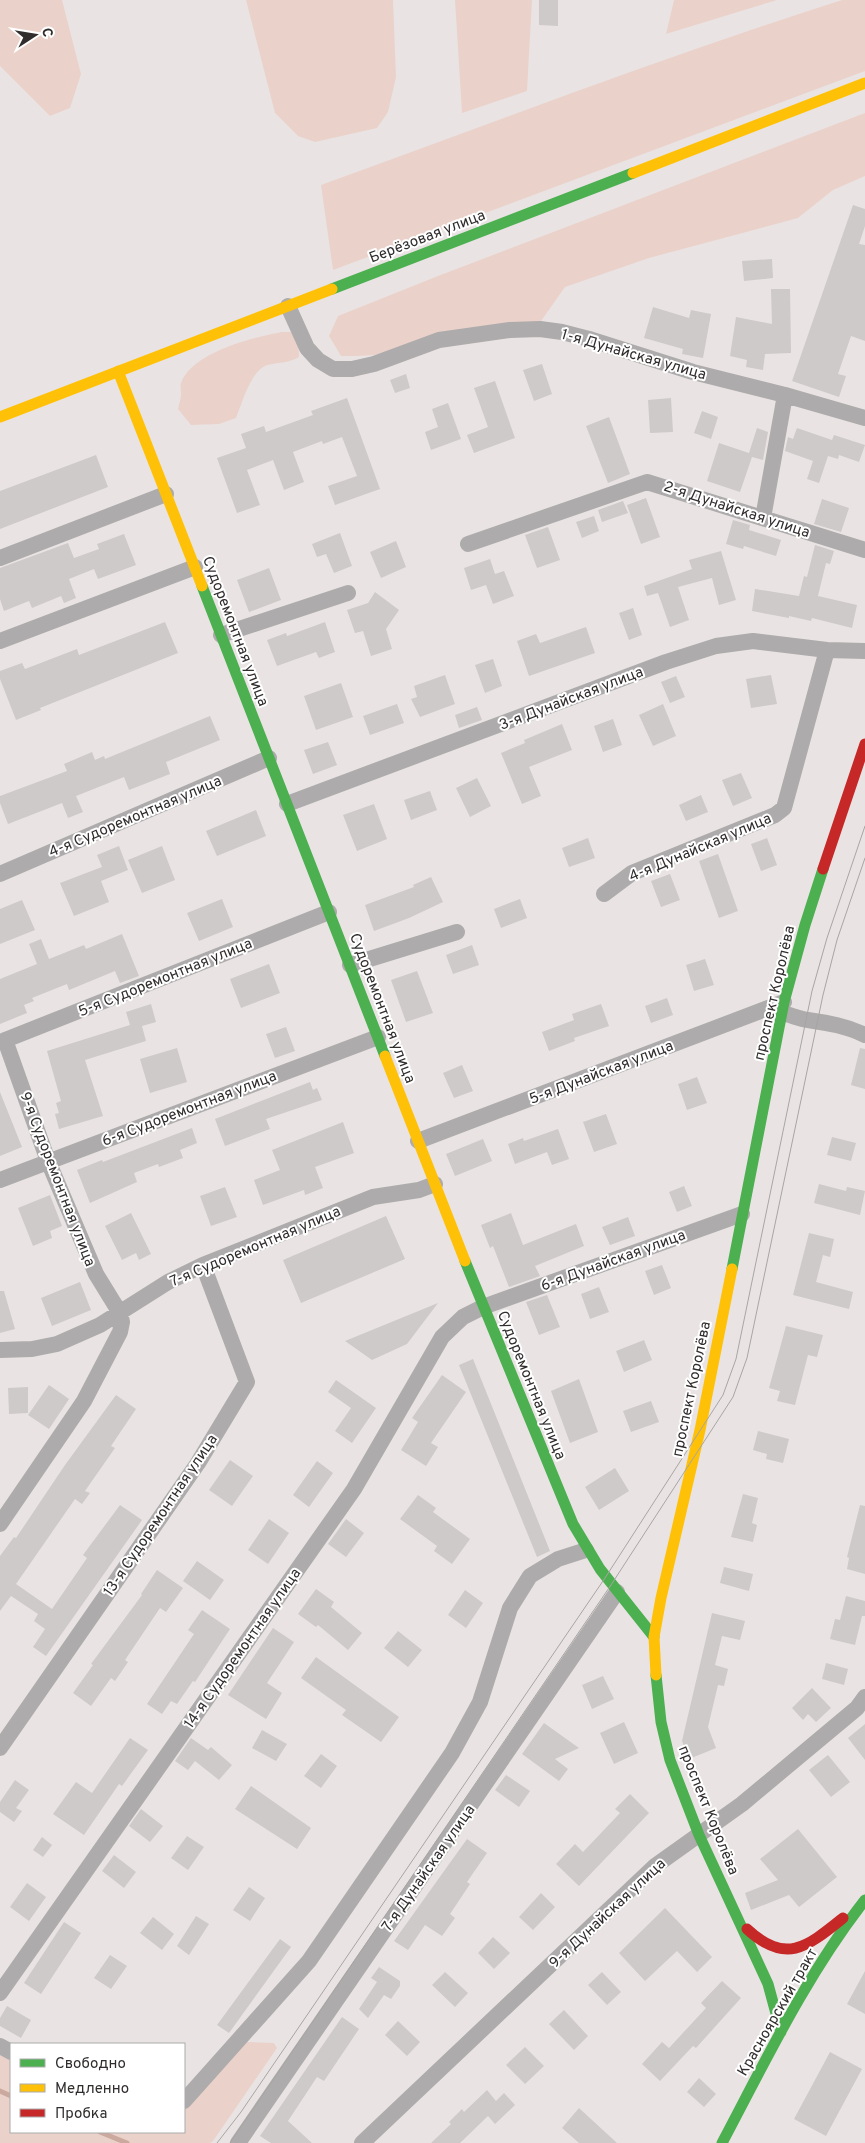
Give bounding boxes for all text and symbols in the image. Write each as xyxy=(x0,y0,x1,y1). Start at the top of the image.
north arrow xyxy=(10,10,60,60)
text: С xyxy=(37,26,56,39)
street label: Берёзовая улица xyxy=(367,206,488,268)
street label: 1-я Дунайская улица xyxy=(559,326,708,385)
street label: 2-я Дунайская улица xyxy=(661,478,812,543)
street label: Судоремонтная улица xyxy=(197,554,272,709)
street label: 3-я Дунайская улица xyxy=(497,663,646,736)
street label: 4-я Судоремонтная улица xyxy=(46,772,225,862)
street label: 4-я Дунайская улица xyxy=(626,810,775,887)
street label: проспект Королёва xyxy=(751,924,800,1063)
street label: Судоремонтная улица xyxy=(344,931,419,1086)
street label: 5-я Судоремонтная улица xyxy=(76,935,255,1022)
street label: 5-я Дунайская улица xyxy=(527,1037,676,1110)
street label: 6-я Судоремонтная улица xyxy=(99,1067,280,1152)
street label: 9-я Судоремонтная улица xyxy=(14,1089,99,1270)
street label: 7-я Судоремонтная улица xyxy=(167,1203,344,1292)
street label: 6-я Дунайская улица xyxy=(539,1226,688,1296)
street label: Судоремонтная улица xyxy=(492,1308,569,1463)
street label: проспект Королёва xyxy=(669,1320,716,1459)
street label: 13-я Судоремонтная улица xyxy=(100,1431,223,1600)
street label: 14-я Судоремонтная улица xyxy=(181,1565,306,1733)
street label: проспект Королёва xyxy=(673,1743,742,1878)
street label: 7-я Дунайская улица xyxy=(378,1802,480,1936)
street label: 9-я Дунайская улица xyxy=(546,1855,670,1973)
street label: Красноярский тракт xyxy=(734,1945,823,2080)
legend xyxy=(10,2043,185,2133)
text: Свободно xyxy=(55,2055,126,2074)
text: Медленно xyxy=(55,2080,129,2099)
text: Пробка xyxy=(55,2105,107,2124)

